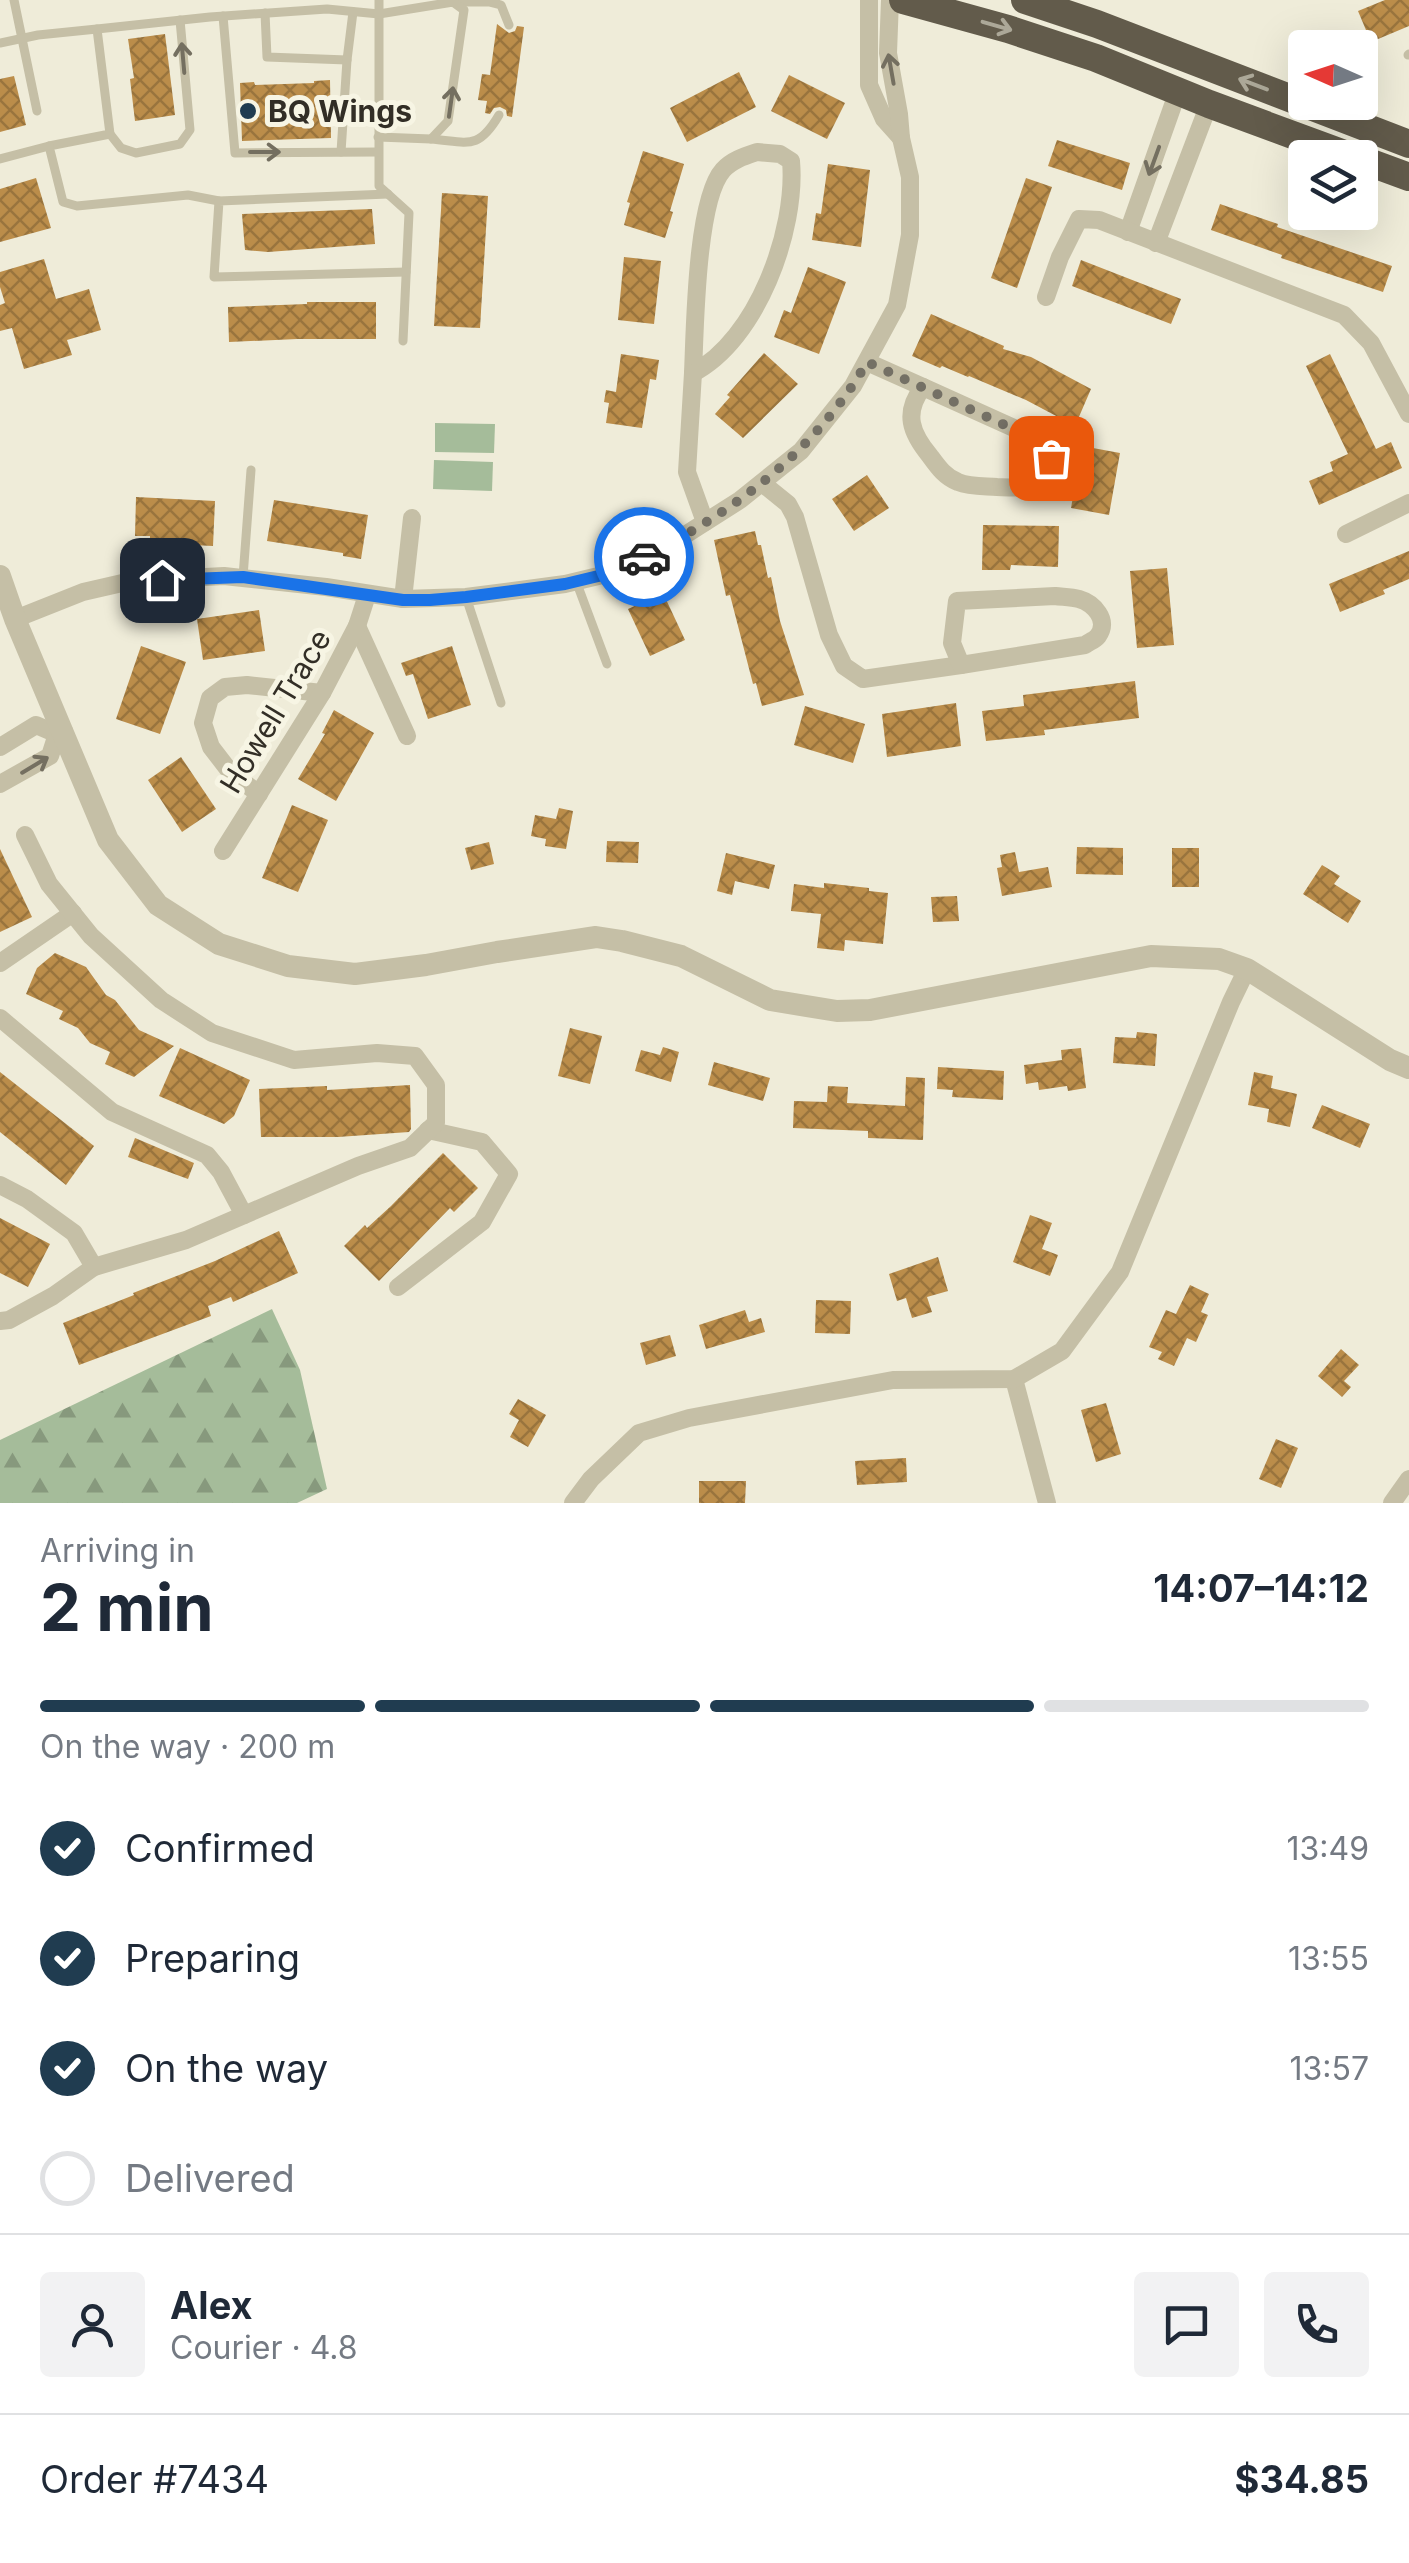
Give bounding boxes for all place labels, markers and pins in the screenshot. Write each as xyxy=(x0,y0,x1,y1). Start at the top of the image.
place label: BQ Wings xyxy=(268,93,412,129)
marker: BQ Wings xyxy=(237,100,259,122)
pin xyxy=(1009,416,1094,501)
pin xyxy=(120,538,205,623)

